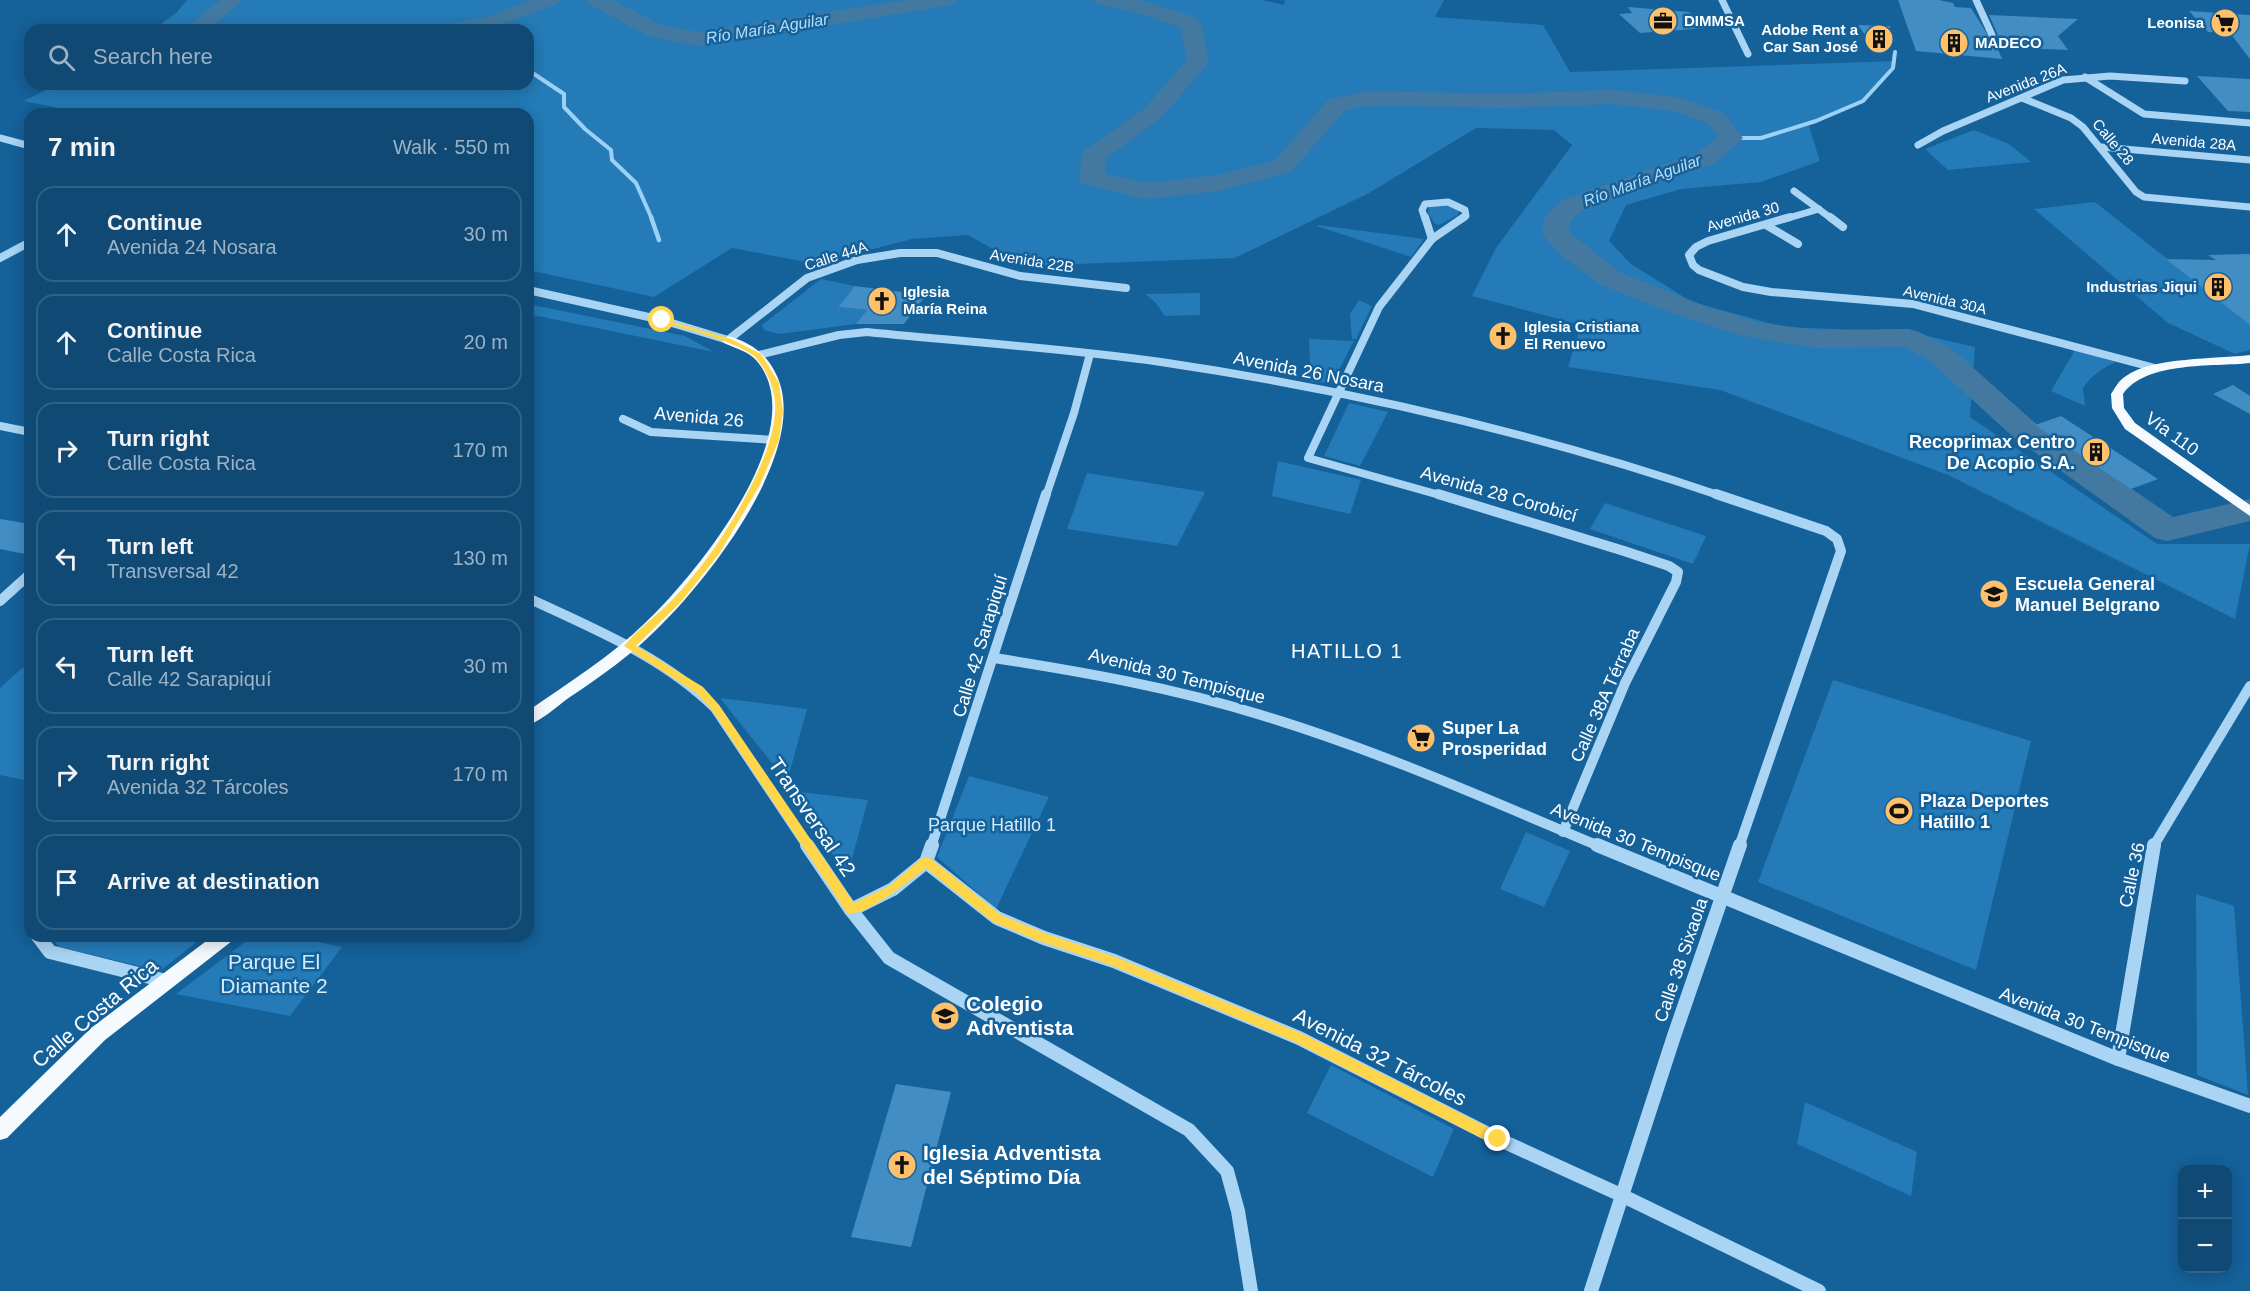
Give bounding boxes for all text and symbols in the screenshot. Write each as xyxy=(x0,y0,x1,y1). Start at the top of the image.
office icon: DIMMSA xyxy=(1647,5,1679,37)
supermarket icon: Leonisa xyxy=(2209,7,2241,39)
water label: Río María Aguilar xyxy=(705,10,830,47)
place label: DIMMSA xyxy=(1684,12,1745,29)
place label: Leonisa xyxy=(2147,14,2205,31)
place label: Adobe Rent a Car San José xyxy=(1761,21,1859,55)
building icon: Adobe Rent a Car San José xyxy=(1863,23,1895,55)
search box xyxy=(24,24,534,90)
building icon: MADECO xyxy=(1938,27,1970,59)
place label: MADECO xyxy=(1975,34,2042,51)
icon: search xyxy=(45,41,78,74)
text: Search here xyxy=(93,44,213,69)
street label: Avenida 26A xyxy=(1983,59,2068,106)
street label: Calle 28 xyxy=(2089,115,2138,168)
street label: Avenida 28A xyxy=(2151,129,2237,154)
text: 7 min xyxy=(48,132,116,162)
text: Walk · 550 m xyxy=(393,136,510,158)
water label: Río María Aguilar xyxy=(1581,151,1704,210)
street label: Avenida 30 xyxy=(1705,198,1781,235)
text: Continue xyxy=(107,210,202,235)
icon: ahead xyxy=(50,218,83,251)
text: 30 m xyxy=(464,223,508,245)
text: Avenida 24 Nosara xyxy=(107,236,277,258)
street label: Calle 44A xyxy=(802,237,869,274)
street label: Avenida 22B xyxy=(989,245,1075,276)
building icon: Industrias Jiqui xyxy=(2202,271,2234,303)
place label: Industrias Jiqui xyxy=(2086,278,2197,295)
street label: Avenida 30A xyxy=(1902,282,1988,317)
place label: Iglesia María Reina xyxy=(903,283,988,317)
church icon: Iglesia María Reina xyxy=(866,285,898,317)
route start xyxy=(648,306,674,332)
text: Continue xyxy=(107,318,202,343)
place label: Iglesia Cristiana El Renuevo xyxy=(1524,318,1640,352)
church icon: Iglesia Cristiana El Renuevo xyxy=(1487,320,1519,352)
icon: ahead xyxy=(50,326,83,359)
text: 20 m xyxy=(464,331,508,353)
text: Calle Costa Rica xyxy=(107,344,256,366)
street label: Avenida 26 Nosara xyxy=(1232,348,1387,397)
street label: Avenida 26 xyxy=(653,403,745,431)
street label: Vía 110 xyxy=(2142,408,2202,460)
text: Turn right xyxy=(107,426,209,451)
place label: Recoprimax Centro De Acopio S.A. xyxy=(1909,432,2075,473)
icon: right xyxy=(50,434,83,467)
building icon: Recoprimax Centro De Acopio S.A. xyxy=(2080,436,2112,468)
text: 170 m xyxy=(452,439,508,461)
text: Calle Costa Rica xyxy=(107,452,256,474)
street label: Avenida 28 Corobicí xyxy=(1418,462,1580,526)
text: Turn left xyxy=(107,534,193,559)
icon: left xyxy=(50,542,83,575)
text: 130 m xyxy=(452,547,508,569)
text: Transversal 42 xyxy=(107,560,239,582)
street label: Calle 42 Sarapiquí xyxy=(949,572,1011,720)
place label: Escuela General Manuel Belgrano xyxy=(2015,574,2160,615)
school or university icon: Escuela General Manuel Belgrano xyxy=(1978,578,2010,610)
street label: Calle 38A Térraba xyxy=(1566,624,1644,765)
district label: HATILLO 1 xyxy=(1291,640,1403,662)
text: Turn left xyxy=(107,642,193,667)
street label: Avenida 30 Tempisque xyxy=(1087,644,1267,708)
icon: left xyxy=(50,650,83,683)
text: 30 m xyxy=(464,655,508,677)
text: Calle 42 Sarapiquí xyxy=(107,668,272,690)
place label: Super La Prosperidad xyxy=(1442,718,1547,759)
supermarket icon: Super La Prosperidad xyxy=(1405,722,1437,754)
text: Turn right xyxy=(107,750,209,775)
street label: Transversal 42 xyxy=(764,753,861,880)
icon: right xyxy=(50,758,83,791)
text: 170 m xyxy=(452,763,508,785)
text: Avenida 32 Tárcoles xyxy=(107,776,289,798)
place label: Plaza Deportes Hatillo 1 xyxy=(1920,791,2049,832)
sports icon: Plaza Deportes Hatillo 1 xyxy=(1883,795,1915,827)
street label: Avenida 30 Tempisque xyxy=(1548,799,1724,885)
park label: Parque Hatillo 1 xyxy=(928,815,1056,835)
street label: Calle 36 xyxy=(2115,841,2149,909)
icon: arrive xyxy=(50,866,83,899)
text: Arrive at destination xyxy=(107,869,320,894)
street label: Calle 38 Sixaola xyxy=(1650,894,1712,1025)
park label: Parque El Diamante 2 xyxy=(220,950,328,997)
street label: Calle Costa Rica xyxy=(27,953,162,1072)
street label: Avenida 30 Tempisque xyxy=(1997,983,2173,1067)
place label: Colegio Adventista xyxy=(966,992,1074,1039)
school or university icon: Colegio Adventista xyxy=(929,1000,961,1032)
street label: Avenida 32 Tárcoles xyxy=(1290,1003,1470,1110)
route end xyxy=(1484,1125,1510,1151)
place label: Iglesia Adventista del Séptimo Día xyxy=(923,1141,1101,1188)
church icon: Iglesia Adventista del Séptimo Día xyxy=(886,1149,918,1181)
map controls xyxy=(2178,1165,2232,1273)
button: + xyxy=(2178,1165,2232,1219)
button: − xyxy=(2178,1219,2232,1273)

